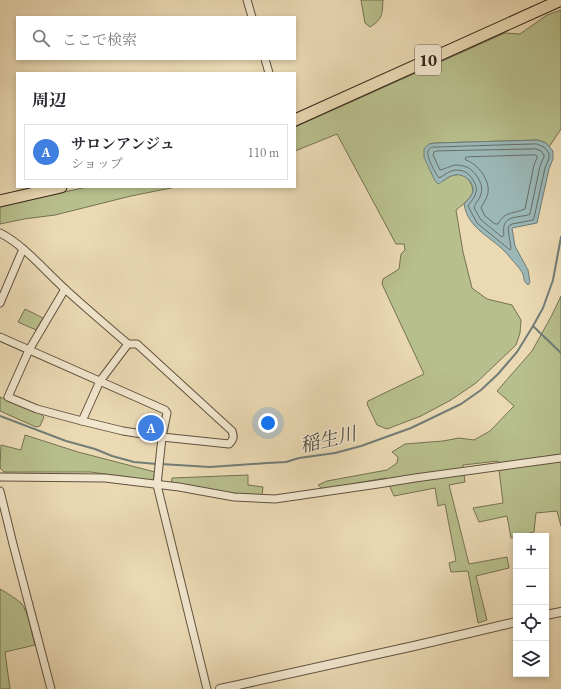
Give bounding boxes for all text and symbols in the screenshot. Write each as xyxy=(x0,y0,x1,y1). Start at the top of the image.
search box xyxy=(16,16,296,60)
icon: search xyxy=(30,27,52,49)
text: ここで検索 xyxy=(62,30,137,49)
road number: 10 xyxy=(415,45,441,75)
text: 周辺 xyxy=(32,89,66,111)
text: サロンアンジュ xyxy=(71,134,175,153)
text: A xyxy=(41,144,51,161)
text: 110 m xyxy=(248,144,279,161)
text: ショップ xyxy=(71,155,123,172)
pin: A xyxy=(138,413,164,443)
your location xyxy=(258,413,278,433)
water label: 稲生川 xyxy=(298,420,361,458)
map controls xyxy=(513,533,549,677)
button: + xyxy=(513,533,549,569)
button: − xyxy=(513,569,549,605)
button: locate xyxy=(513,605,549,641)
button: layers xyxy=(513,641,549,677)

